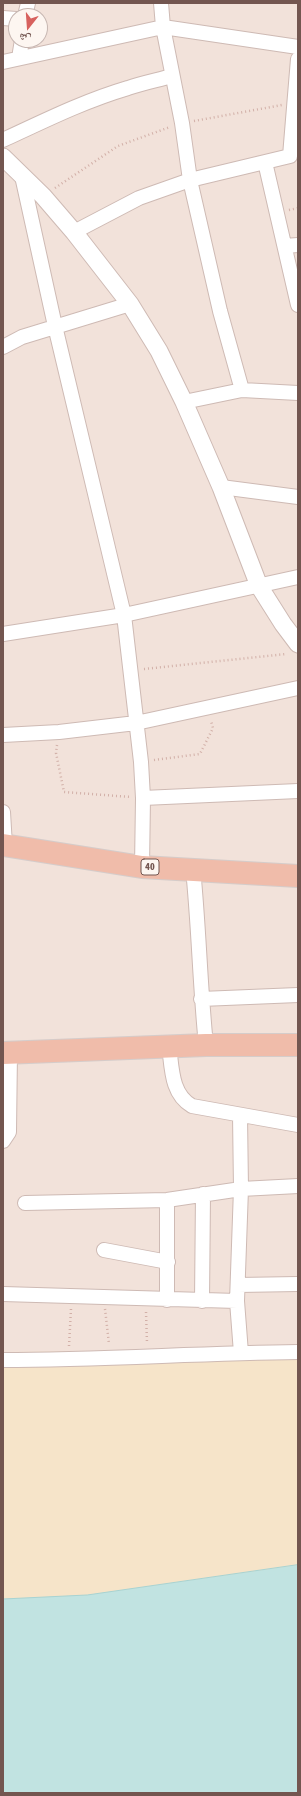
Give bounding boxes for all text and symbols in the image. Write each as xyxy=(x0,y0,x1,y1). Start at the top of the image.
north arrow xyxy=(8,8,48,48)
text: ش xyxy=(17,31,32,46)
road number: 40 xyxy=(141,859,159,875)

